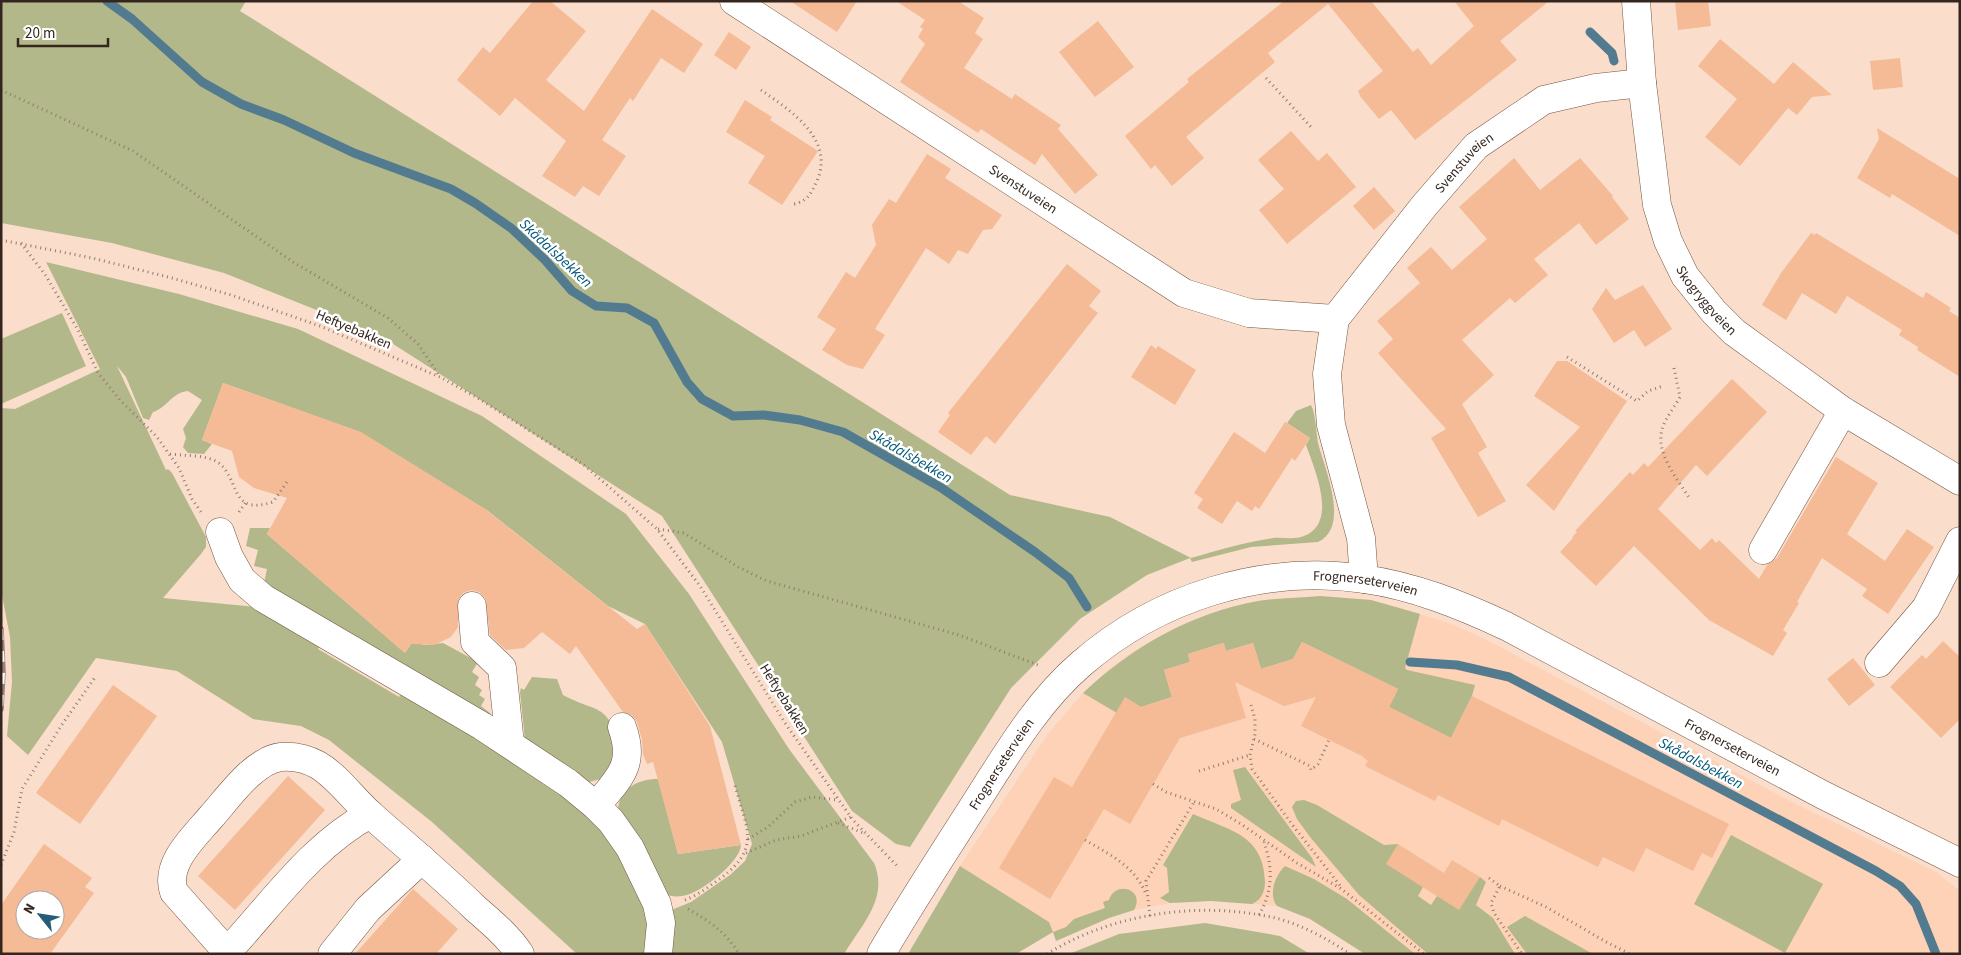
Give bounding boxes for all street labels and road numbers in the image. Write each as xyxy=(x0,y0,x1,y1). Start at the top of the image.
street label: Svenstuveien xyxy=(1431,128,1498,198)
street label: Svenstuveien xyxy=(985,160,1061,219)
street label: Skogryggveien xyxy=(1670,262,1741,340)
street label: Heftyebakken xyxy=(313,305,395,355)
street label: Frognerseterveien xyxy=(1313,566,1420,602)
street label: Heftyebakken xyxy=(754,660,814,739)
street label: Frognerseterveien xyxy=(964,714,1039,814)
street label: Frognerseterveien xyxy=(1681,714,1784,782)

